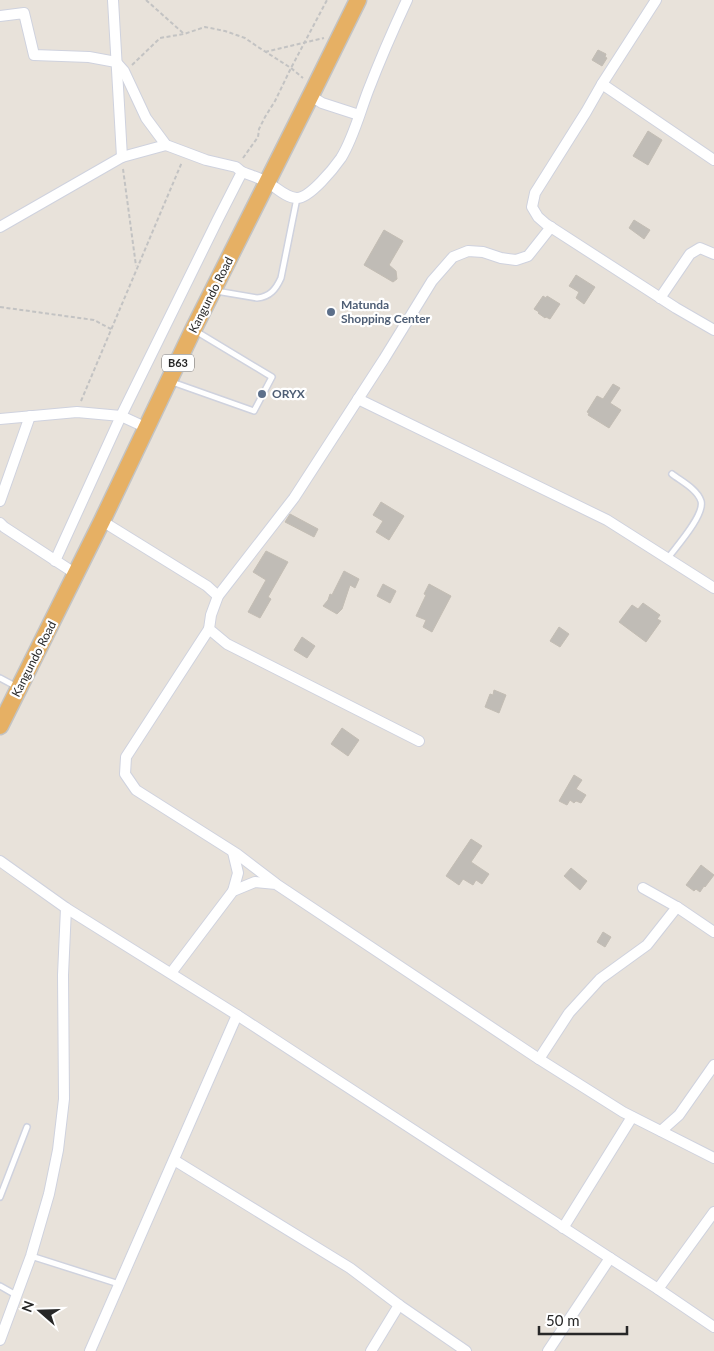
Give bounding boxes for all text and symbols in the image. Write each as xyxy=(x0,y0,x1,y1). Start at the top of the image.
street label: Kangundo Road xyxy=(185,254,236,335)
place label: Matunda Shopping Center xyxy=(341,297,431,326)
marker: Matunda Shopping Center xyxy=(325,306,337,318)
road number: B63 xyxy=(162,354,194,372)
place label: ORYX xyxy=(272,386,306,401)
marker: ORYX xyxy=(256,388,268,400)
street label: Kangundo Road xyxy=(8,618,59,699)
north arrow xyxy=(15,1286,65,1336)
text: N xyxy=(17,1298,37,1314)
scale bar xyxy=(539,1304,626,1336)
text: 50 m xyxy=(546,1311,580,1329)

